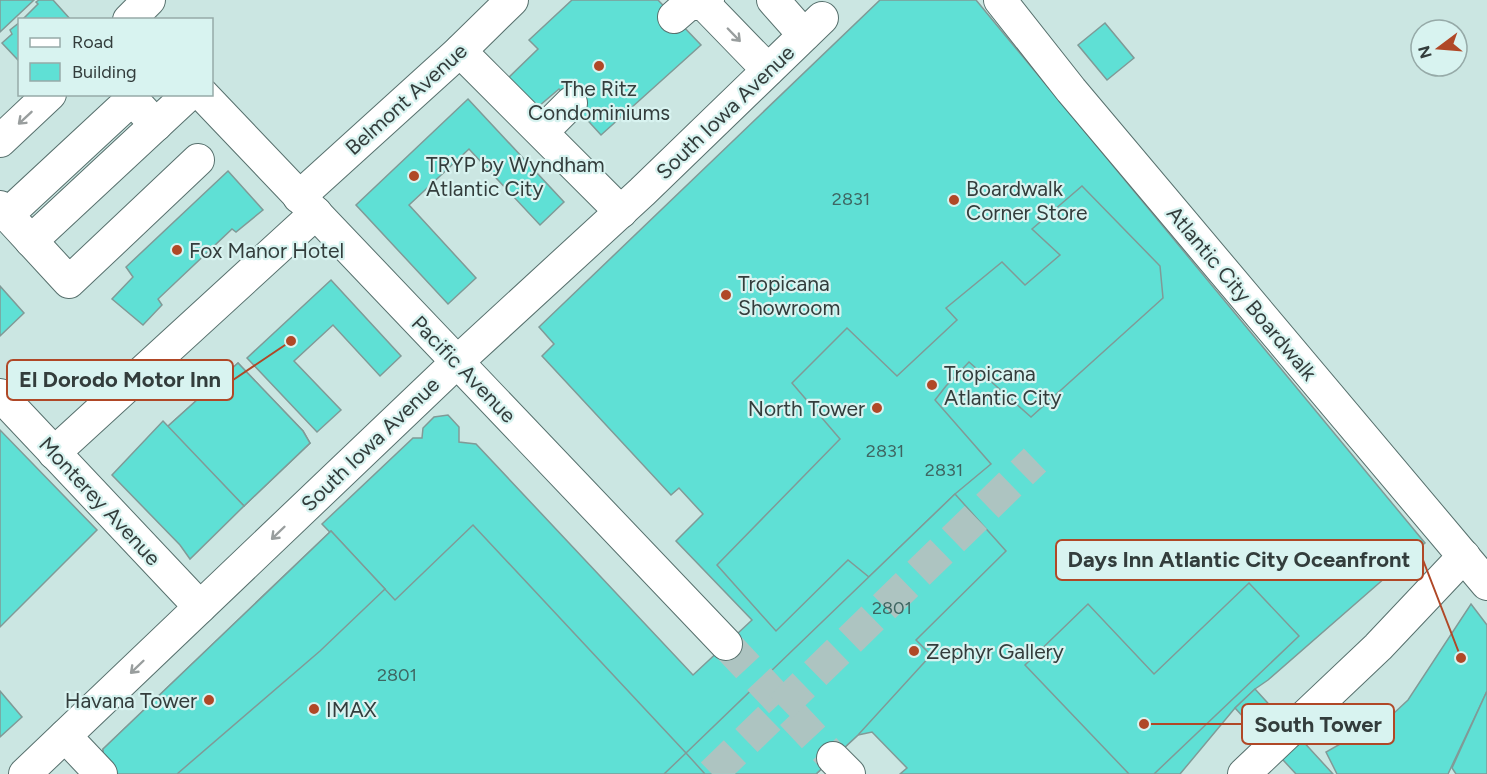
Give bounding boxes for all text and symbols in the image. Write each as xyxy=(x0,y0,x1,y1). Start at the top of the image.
legend xyxy=(18,18,213,96)
north arrow xyxy=(1409,18,1469,78)
one-way arrow xyxy=(727,27,741,42)
text: Road xyxy=(72,31,113,53)
street label: Belmont Avenue xyxy=(340,38,472,160)
street label: South Iowa Avenue xyxy=(651,40,799,184)
text: N xyxy=(1414,43,1436,61)
marker: The Ritz Condominiums xyxy=(592,59,606,73)
text: Building xyxy=(72,61,137,83)
place label: The Ritz Condominiums xyxy=(528,76,670,125)
one-way arrow xyxy=(17,111,32,125)
place label: TRYP by Wyndham Atlantic City xyxy=(426,152,605,201)
marker: TRYP by Wyndham Atlantic City xyxy=(407,169,421,183)
place label: Boardwalk Corner Store xyxy=(966,176,1087,225)
house number: 2831 xyxy=(832,188,870,210)
marker: Boardwalk Corner Store xyxy=(947,193,961,207)
street label: Atlantic City Boardwalk xyxy=(1162,201,1323,386)
place label: Fox Manor Hotel xyxy=(189,238,344,263)
marker: Fox Manor Hotel xyxy=(170,243,184,257)
place label: Tropicana Showroom xyxy=(738,271,840,320)
marker: Tropicana Showroom xyxy=(719,288,733,302)
street label: Pacific Avenue xyxy=(407,310,521,428)
callout: El Dorodo Motor Inn xyxy=(7,360,233,400)
place label: Tropicana Atlantic City xyxy=(944,361,1062,410)
text: El Dorodo Motor Inn xyxy=(19,366,221,393)
street label: South Iowa Avenue xyxy=(296,372,444,516)
marker: Tropicana Atlantic City xyxy=(925,378,939,392)
place label: North Tower xyxy=(748,396,865,421)
marker: North Tower xyxy=(870,401,884,415)
street label: Monterey Avenue xyxy=(34,432,166,570)
house number: 2831 xyxy=(866,440,904,462)
house number: 2831 xyxy=(925,459,963,481)
one-way arrow xyxy=(271,525,286,539)
callout: Days Inn Atlantic City Oceanfront xyxy=(1056,540,1423,580)
text: Days Inn Atlantic City Oceanfront xyxy=(1068,546,1411,573)
house number: 2801 xyxy=(872,597,912,619)
place label: Zephyr Gallery xyxy=(926,639,1064,664)
marker: Zephyr Gallery xyxy=(907,644,921,658)
one-way arrow xyxy=(129,660,144,675)
house number: 2801 xyxy=(377,664,417,686)
place label: Havana Tower xyxy=(65,688,197,713)
marker: Havana Tower xyxy=(202,693,216,707)
place label: IMAX xyxy=(326,697,377,722)
marker: IMAX xyxy=(307,702,321,716)
callout: South Tower xyxy=(1242,704,1394,744)
text: South Tower xyxy=(1254,711,1382,738)

